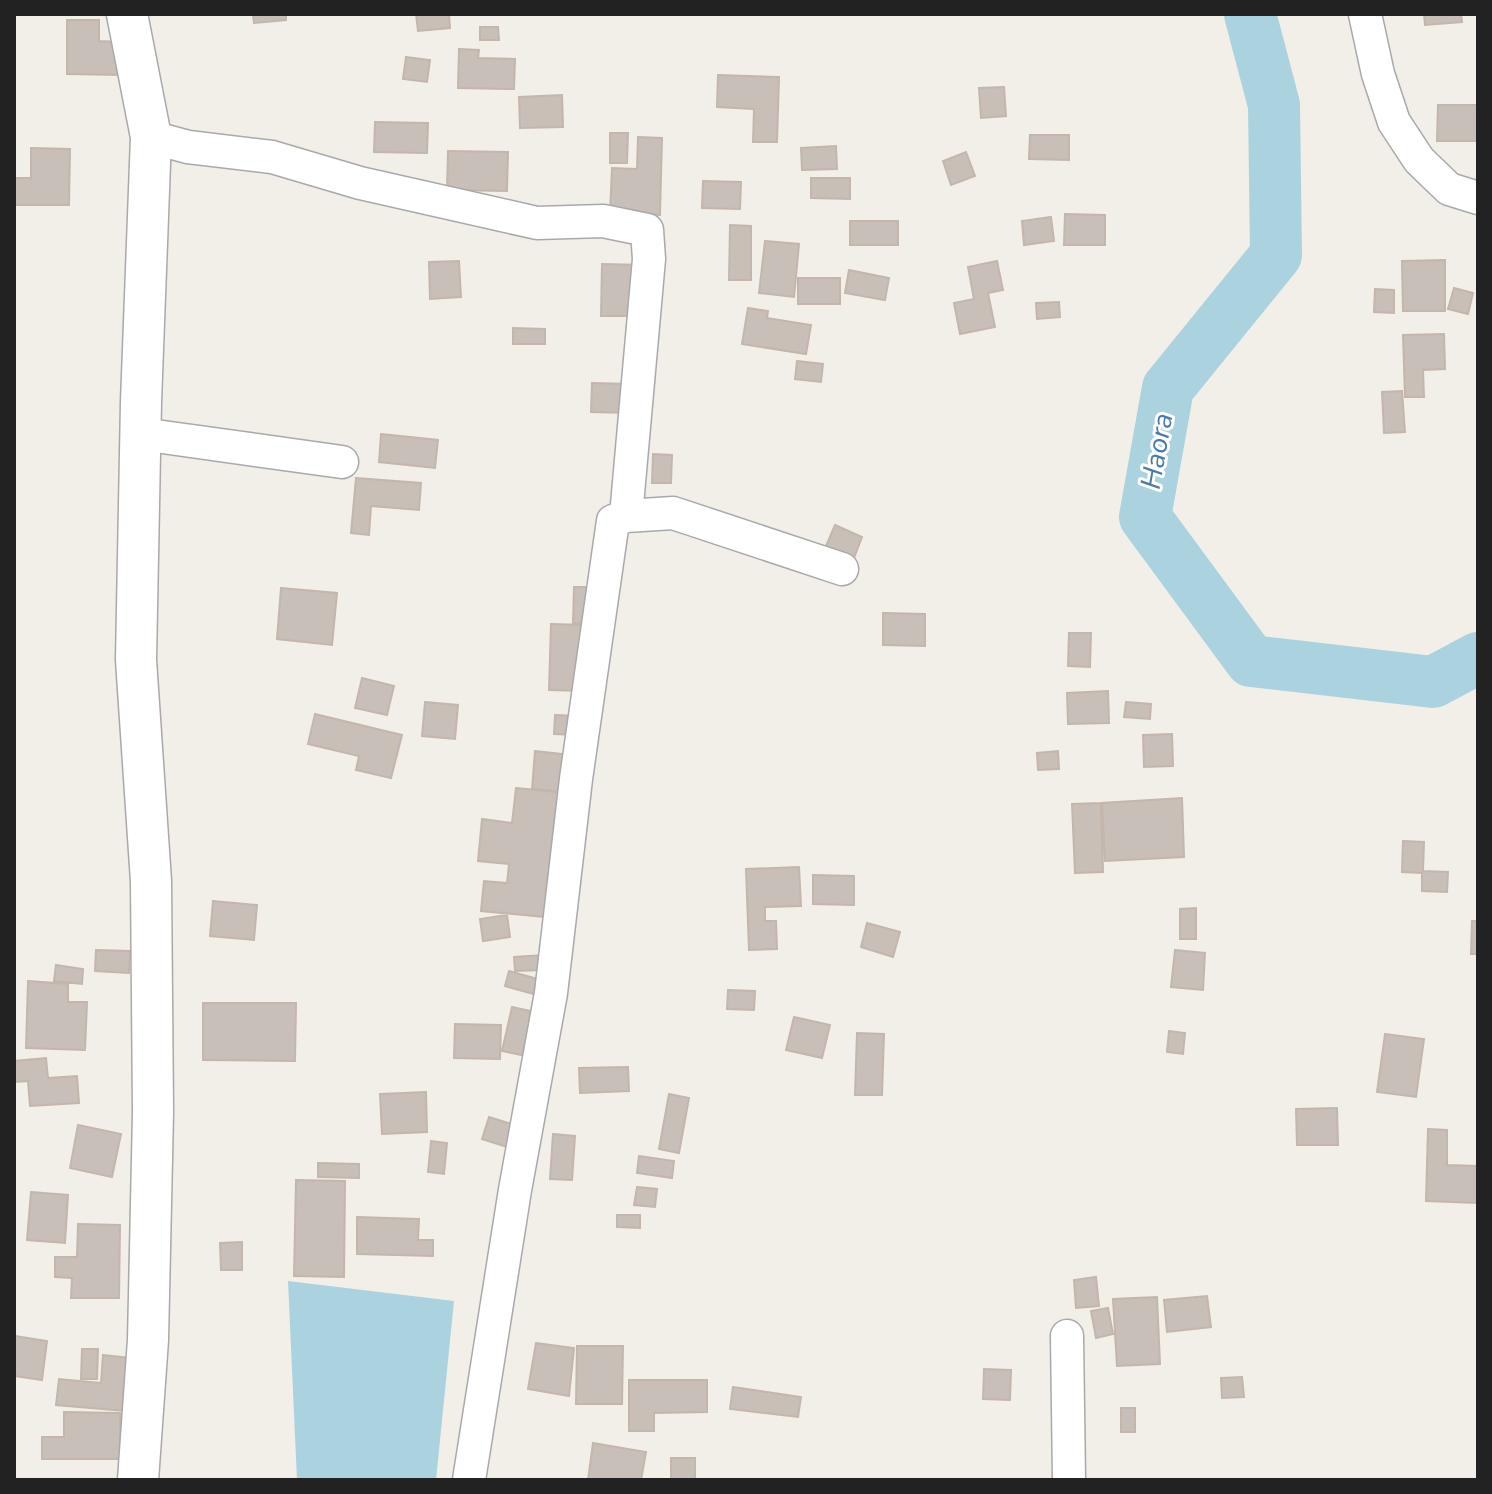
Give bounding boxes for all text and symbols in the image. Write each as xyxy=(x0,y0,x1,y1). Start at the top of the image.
water label: Haora xyxy=(1132,410,1182,492)

